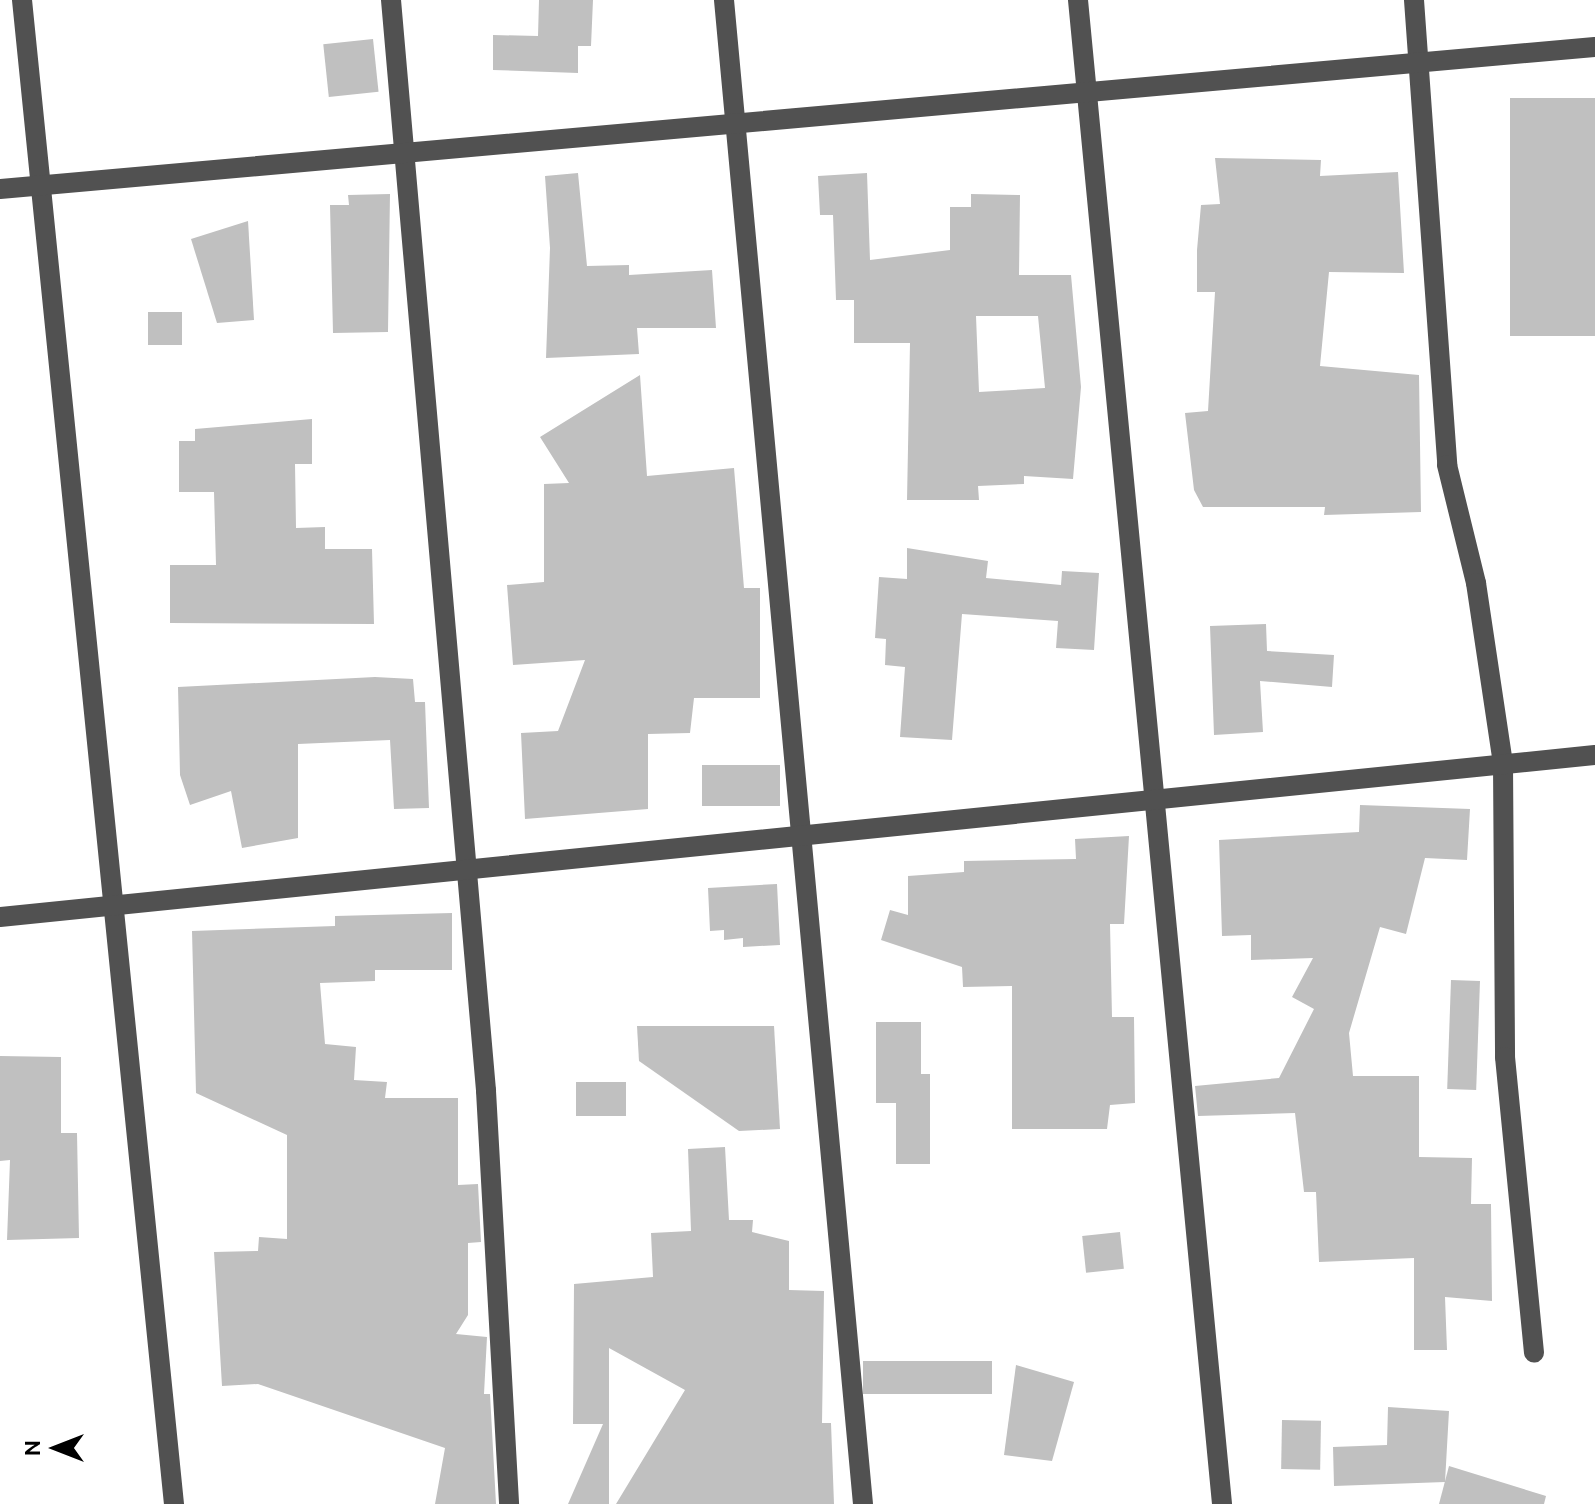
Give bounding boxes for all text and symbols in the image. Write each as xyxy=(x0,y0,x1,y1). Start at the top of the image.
north arrow xyxy=(16,1408,96,1488)
text: N xyxy=(19,1440,44,1456)

